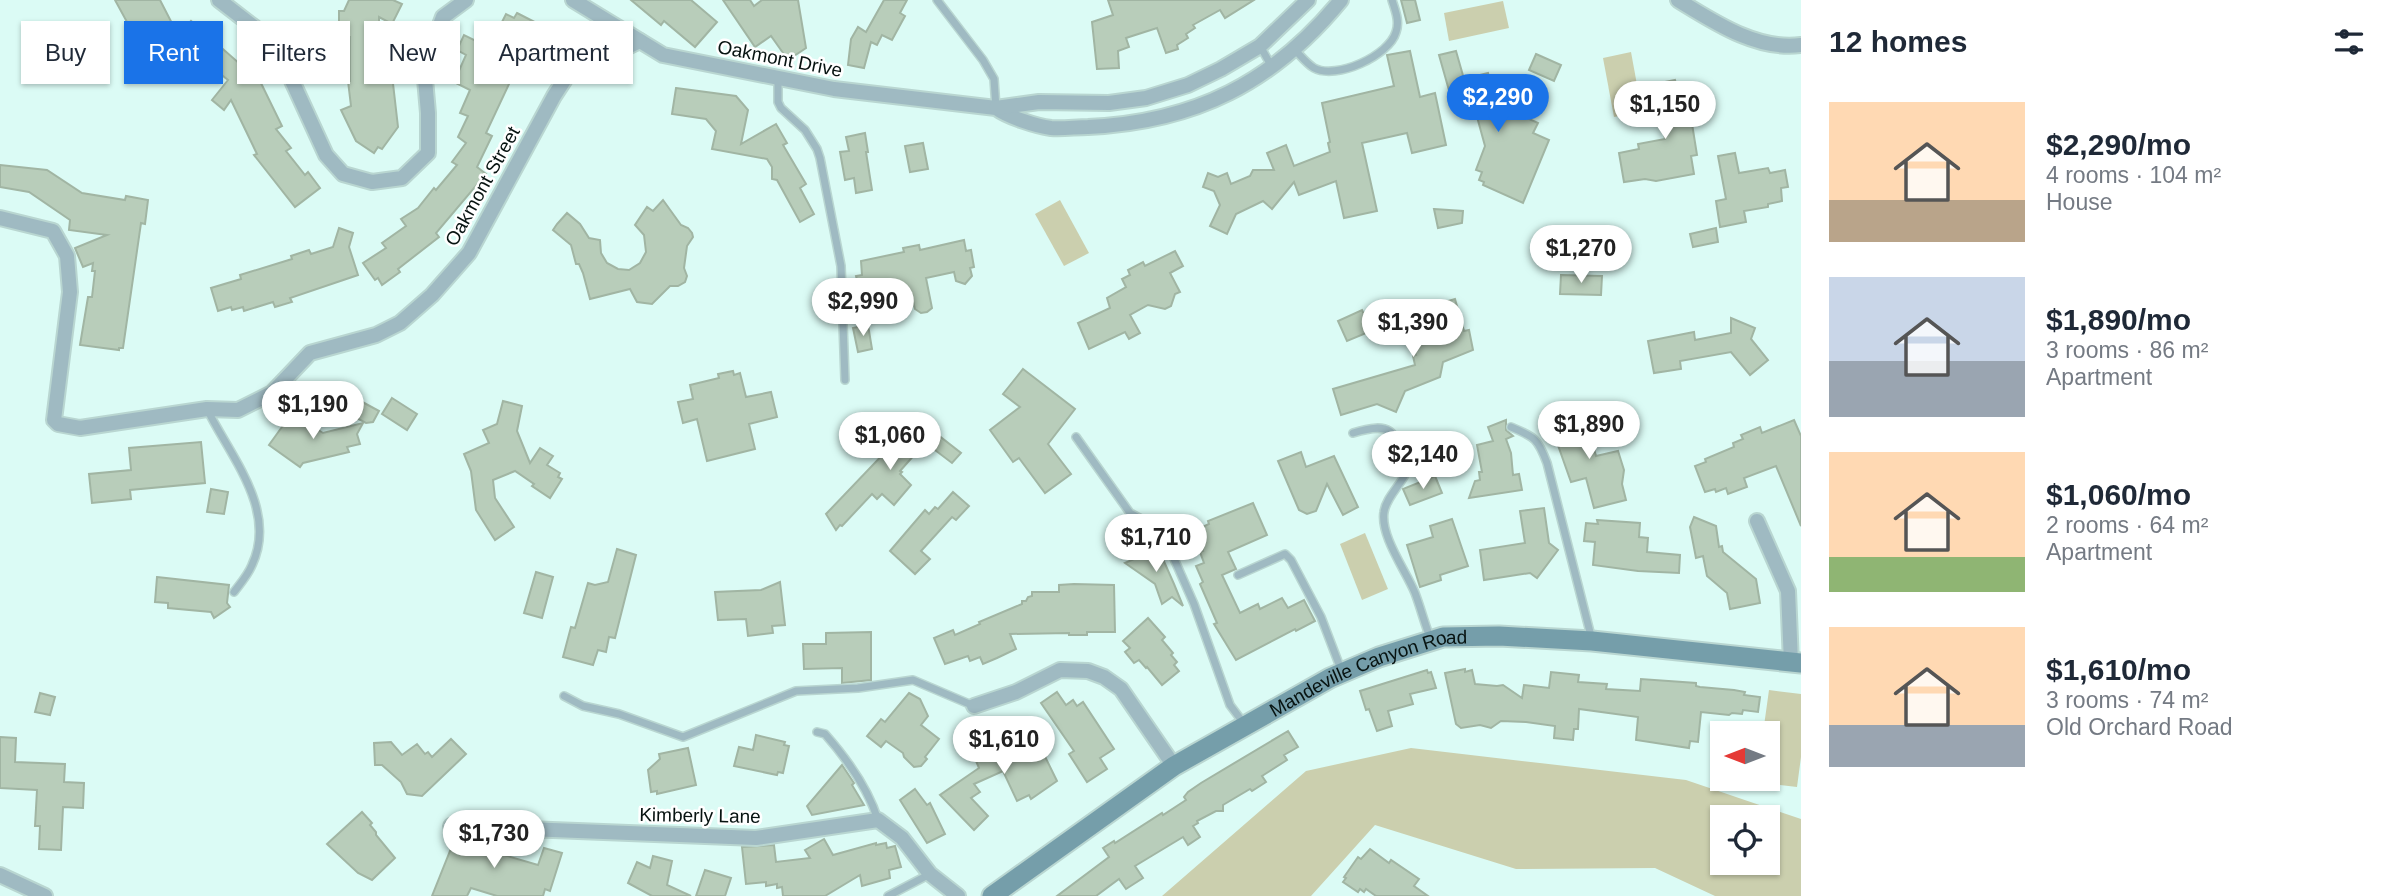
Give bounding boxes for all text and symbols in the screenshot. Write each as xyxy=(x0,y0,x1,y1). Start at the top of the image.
chip: Buy xyxy=(21,21,110,84)
chip: Rent xyxy=(124,21,223,84)
chip: Filters xyxy=(237,21,350,84)
chip: New xyxy=(364,21,460,84)
chip: Apartment xyxy=(474,21,633,84)
icon: filters xyxy=(2330,23,2368,61)
text: 12 homes xyxy=(1829,25,1967,58)
street label: Oakmont Drive xyxy=(716,36,844,81)
pin: $2,290 xyxy=(1441,74,1555,134)
pin: $1,150 xyxy=(1608,82,1722,141)
text: $2,290 xyxy=(1463,84,1533,110)
text: $1,150 xyxy=(1630,91,1700,117)
street label: Oakmont Street xyxy=(441,122,524,250)
text: $2,290/mo xyxy=(2046,128,2191,161)
icon: home xyxy=(1885,130,1969,214)
text: 4 rooms · 104 m² xyxy=(2046,162,2221,188)
text: House xyxy=(2046,189,2112,215)
pin: $1,270 xyxy=(1524,226,1638,285)
text: $1,270 xyxy=(1546,235,1616,261)
pin: $2,990 xyxy=(806,278,920,338)
text: $2,990 xyxy=(828,288,898,314)
pin: $1,390 xyxy=(1356,300,1470,359)
text: $1,890/mo xyxy=(2046,303,2191,336)
icon: home xyxy=(1885,305,1969,389)
text: $1,390 xyxy=(1378,309,1448,335)
text: 3 rooms · 86 m² xyxy=(2046,337,2208,363)
text: Apartment xyxy=(2046,364,2152,390)
pin: $1,190 xyxy=(256,382,370,441)
text: $1,190 xyxy=(278,391,348,417)
pin: $1,890 xyxy=(1532,402,1646,461)
text: $1,890 xyxy=(1554,411,1624,437)
pin: $1,060 xyxy=(833,412,947,472)
text: $1,060 xyxy=(855,422,925,448)
pin: $2,140 xyxy=(1366,432,1480,491)
text: $2,140 xyxy=(1388,441,1458,467)
text: $1,060/mo xyxy=(2046,478,2191,511)
icon: home xyxy=(1885,480,1969,564)
text: 2 rooms · 64 m² xyxy=(2046,512,2208,538)
pin: $1,710 xyxy=(1099,514,1213,574)
text: $1,710 xyxy=(1121,524,1191,550)
text: Apartment xyxy=(2046,539,2152,565)
street label: Mandeville Canyon Road xyxy=(1266,627,1467,721)
text: $1,610/mo xyxy=(2046,653,2191,686)
icon: home xyxy=(1885,655,1969,739)
text: 3 rooms · 74 m² xyxy=(2046,687,2208,713)
text: Old Orchard Road xyxy=(2046,714,2233,740)
pin: $1,610 xyxy=(947,716,1061,776)
north arrow xyxy=(1710,721,1780,791)
map controls xyxy=(1710,721,1780,875)
text: $1,610 xyxy=(969,726,1039,752)
street label: Kimberly Lane xyxy=(639,804,761,827)
button: locate xyxy=(1710,805,1780,875)
pin: $1,730 xyxy=(437,810,551,870)
text: $1,730 xyxy=(459,820,529,846)

